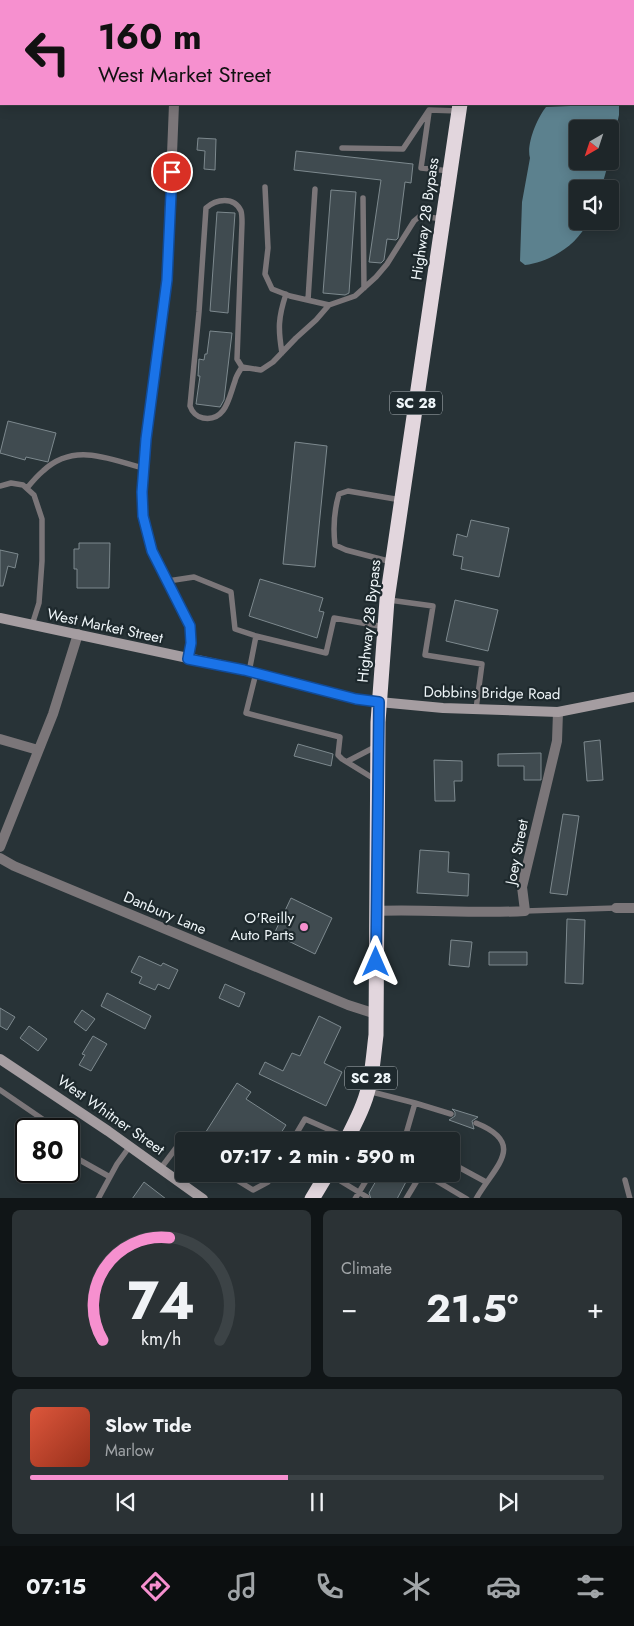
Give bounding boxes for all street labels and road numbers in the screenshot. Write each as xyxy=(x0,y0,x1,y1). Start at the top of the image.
street label: Highway 28 Bypass xyxy=(406,156,444,282)
road number: SC 28 xyxy=(390,392,442,414)
street label: Highway 28 Bypass xyxy=(352,558,386,684)
street label: West Market Street xyxy=(45,603,165,649)
street label: Dobbins Bridge Road xyxy=(423,681,561,705)
street label: Joey Street xyxy=(500,817,534,889)
street label: Danbury Lane xyxy=(120,886,210,940)
road number: SC 28 xyxy=(345,1066,397,1090)
street label: West Whitner Street xyxy=(53,1070,170,1161)

